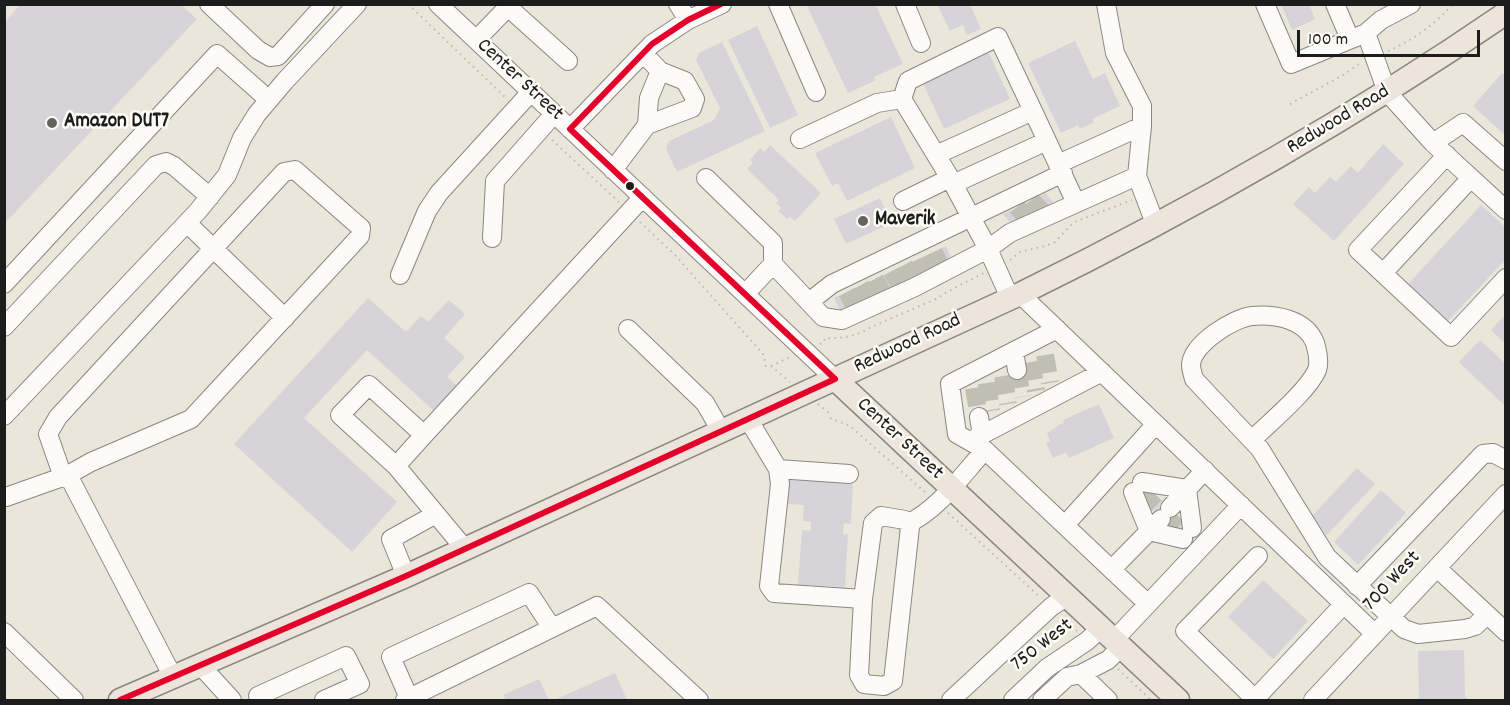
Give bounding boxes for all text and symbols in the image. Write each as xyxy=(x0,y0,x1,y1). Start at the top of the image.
scale bar xyxy=(1300,18,1483,56)
text: 100 m xyxy=(1308,28,1348,53)
street label: Center Street xyxy=(470,34,568,128)
street label: Redwood Road xyxy=(1283,80,1395,162)
place label: Amazon DUT7 xyxy=(64,110,169,136)
marker: Amazon DUT7 xyxy=(45,116,59,130)
unlabelled marker xyxy=(624,180,636,192)
place label: Maverik xyxy=(875,208,935,234)
marker: Maverik xyxy=(856,214,870,228)
street label: Redwood Road xyxy=(850,309,966,381)
street label: Center Street xyxy=(850,393,948,487)
street label: 700 West xyxy=(1359,546,1427,618)
street label: 750 West xyxy=(1007,614,1079,678)

